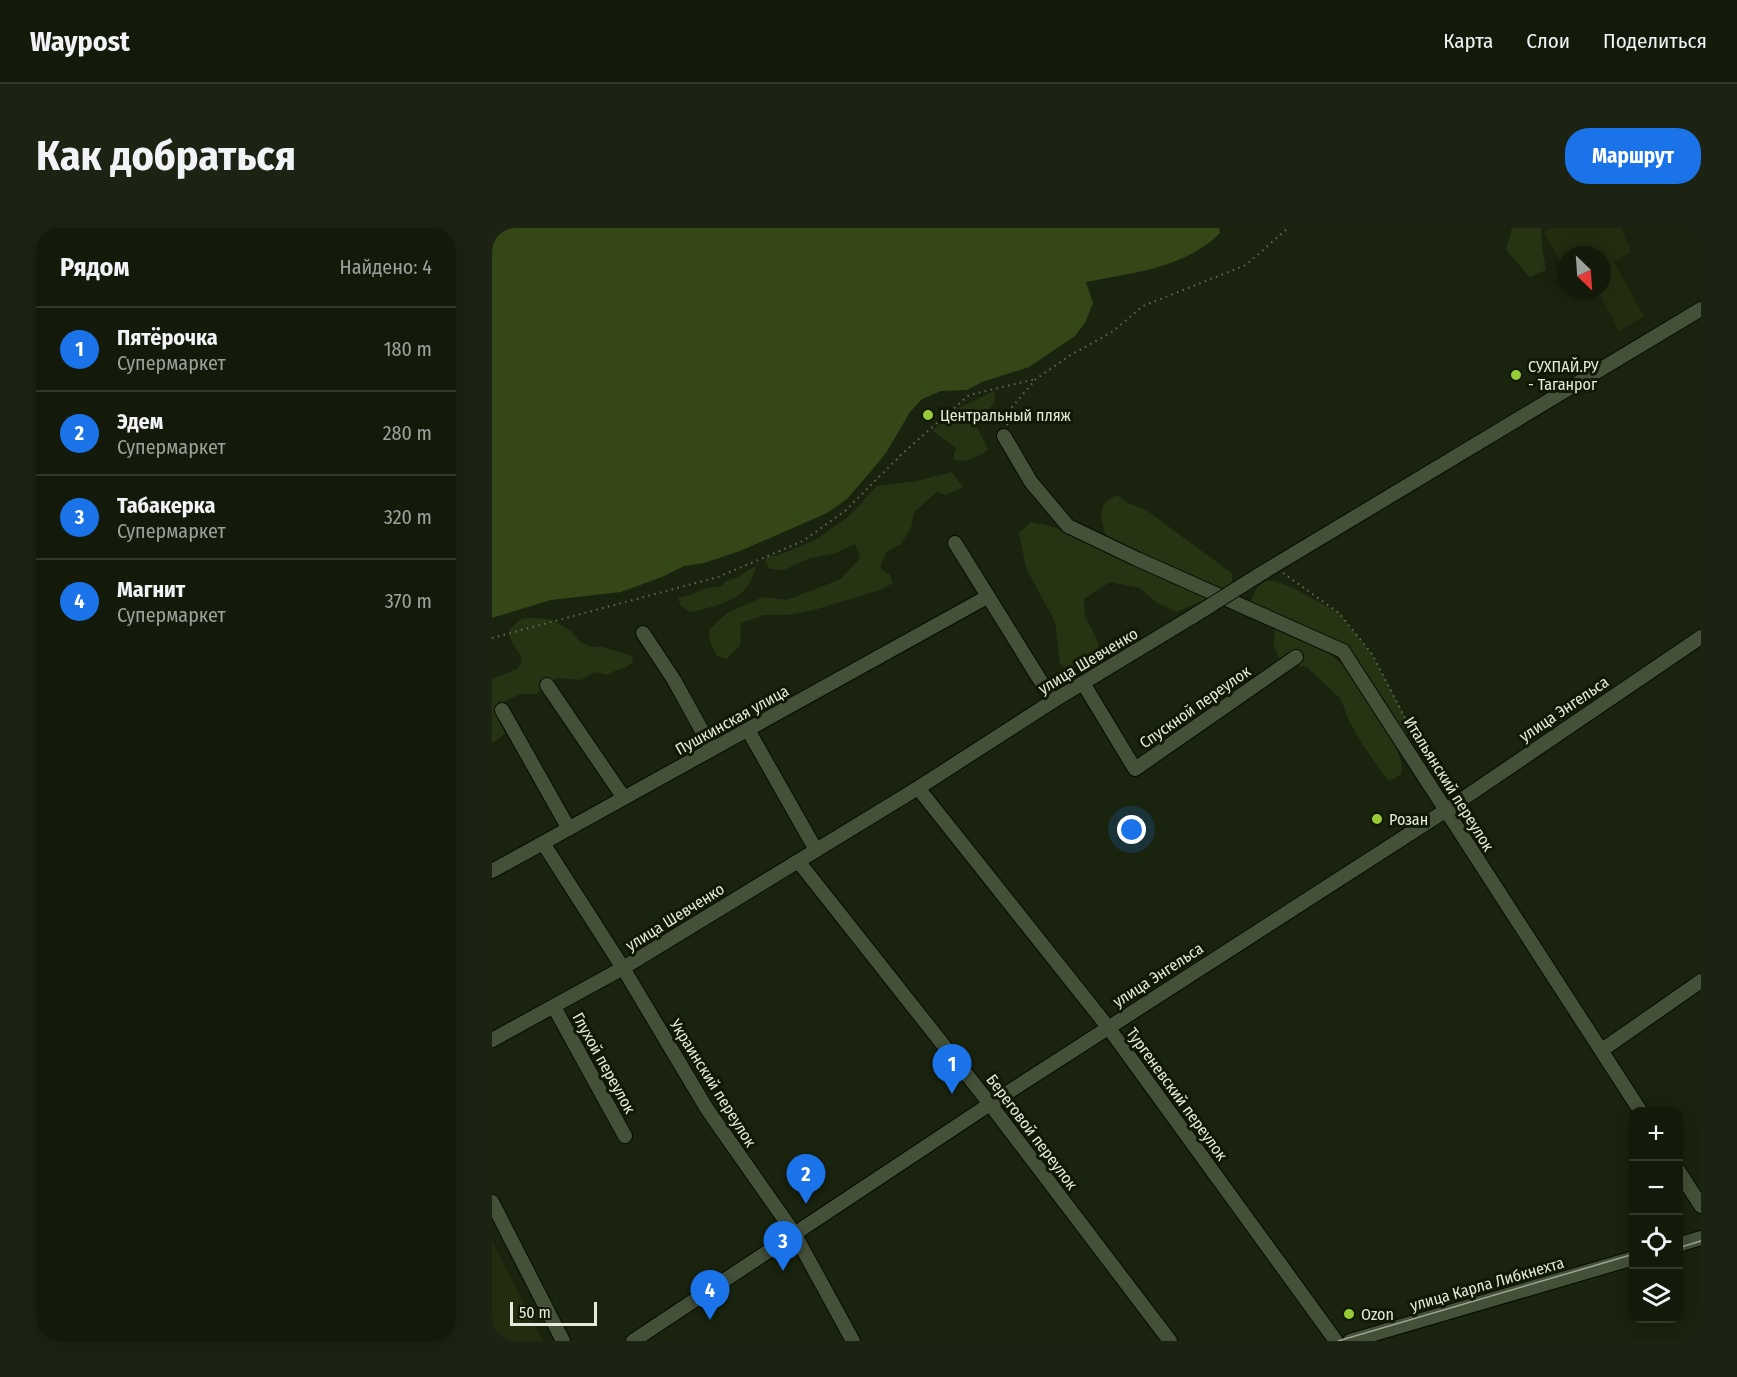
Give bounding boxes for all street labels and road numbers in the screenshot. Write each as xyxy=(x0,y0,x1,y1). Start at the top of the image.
street label: улица Шевченко xyxy=(1035,624,1141,698)
street label: Спускной переулок xyxy=(1136,661,1254,752)
street label: улица Энгельса xyxy=(1516,672,1612,746)
street label: Пушкинская улица xyxy=(672,681,792,759)
street label: Итальянский переулок xyxy=(1400,713,1498,855)
street label: улица Шевченко xyxy=(622,879,728,955)
street label: улица Энгельса xyxy=(1109,939,1207,1011)
street label: Глухой переулок xyxy=(568,1009,640,1117)
street label: Украинский переулок xyxy=(665,1015,760,1151)
street label: Тургеневский переулок xyxy=(1122,1024,1232,1165)
street label: Береговой переулок xyxy=(982,1071,1082,1194)
street label: улица Карла Либкнехта xyxy=(1408,1253,1566,1315)

